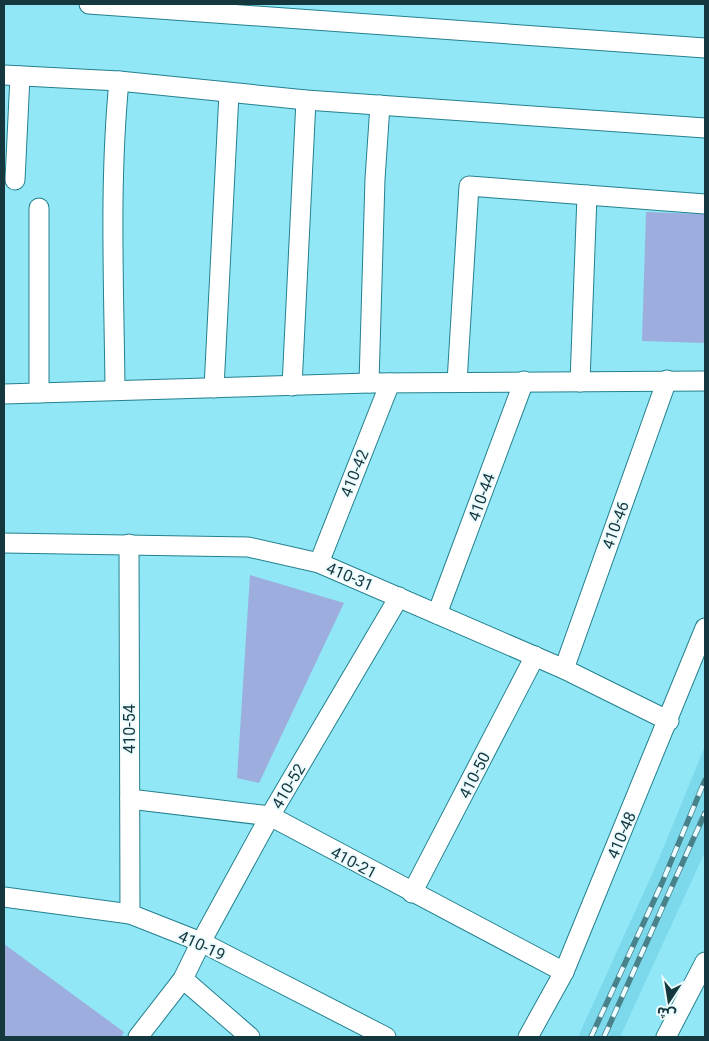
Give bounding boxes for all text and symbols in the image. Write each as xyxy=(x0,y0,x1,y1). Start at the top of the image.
street label: 410-42 xyxy=(336,447,373,500)
street label: 410-44 xyxy=(464,471,499,524)
street label: 410-46 xyxy=(598,499,633,552)
street label: 410-31 xyxy=(323,558,376,595)
street label: 410-54 xyxy=(120,704,139,754)
street label: 410-50 xyxy=(455,749,494,802)
street label: 410-52 xyxy=(268,760,309,812)
street label: 410-48 xyxy=(603,809,640,862)
street label: 410-21 xyxy=(328,842,380,882)
street label: 410-19 xyxy=(175,926,228,964)
north arrow xyxy=(644,976,694,1026)
text: ش xyxy=(655,1004,677,1024)

